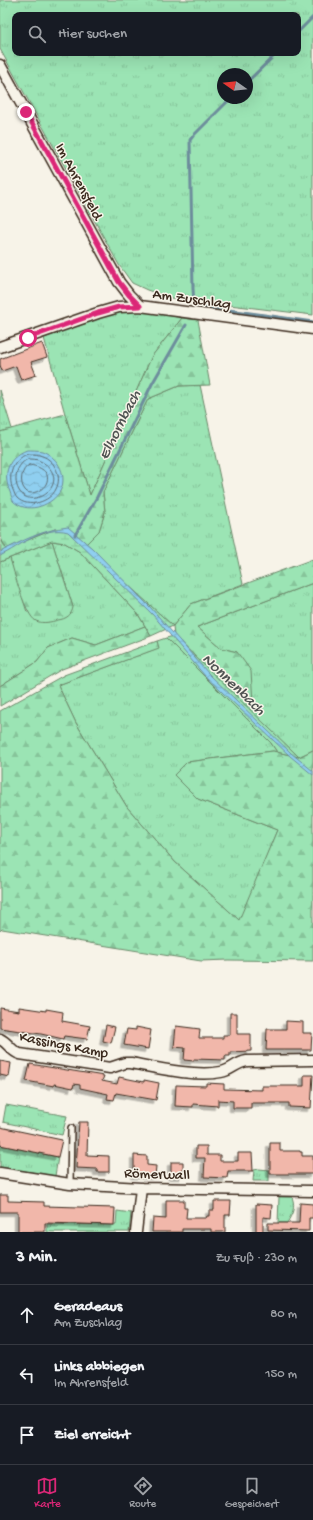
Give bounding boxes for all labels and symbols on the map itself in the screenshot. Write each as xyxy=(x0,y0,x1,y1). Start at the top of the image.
north arrow xyxy=(217,68,253,104)
route end xyxy=(17,103,35,121)
street label: Im Ahrensfeld xyxy=(50,140,107,225)
street label: Am Zuschlag xyxy=(152,286,232,314)
route start xyxy=(19,329,37,347)
water label: Elhornbach xyxy=(96,387,147,463)
water label: Nonnenbach xyxy=(197,650,269,721)
street label: Kassings Kamp xyxy=(18,1029,110,1064)
street label: Römerwall xyxy=(124,1165,190,1185)

